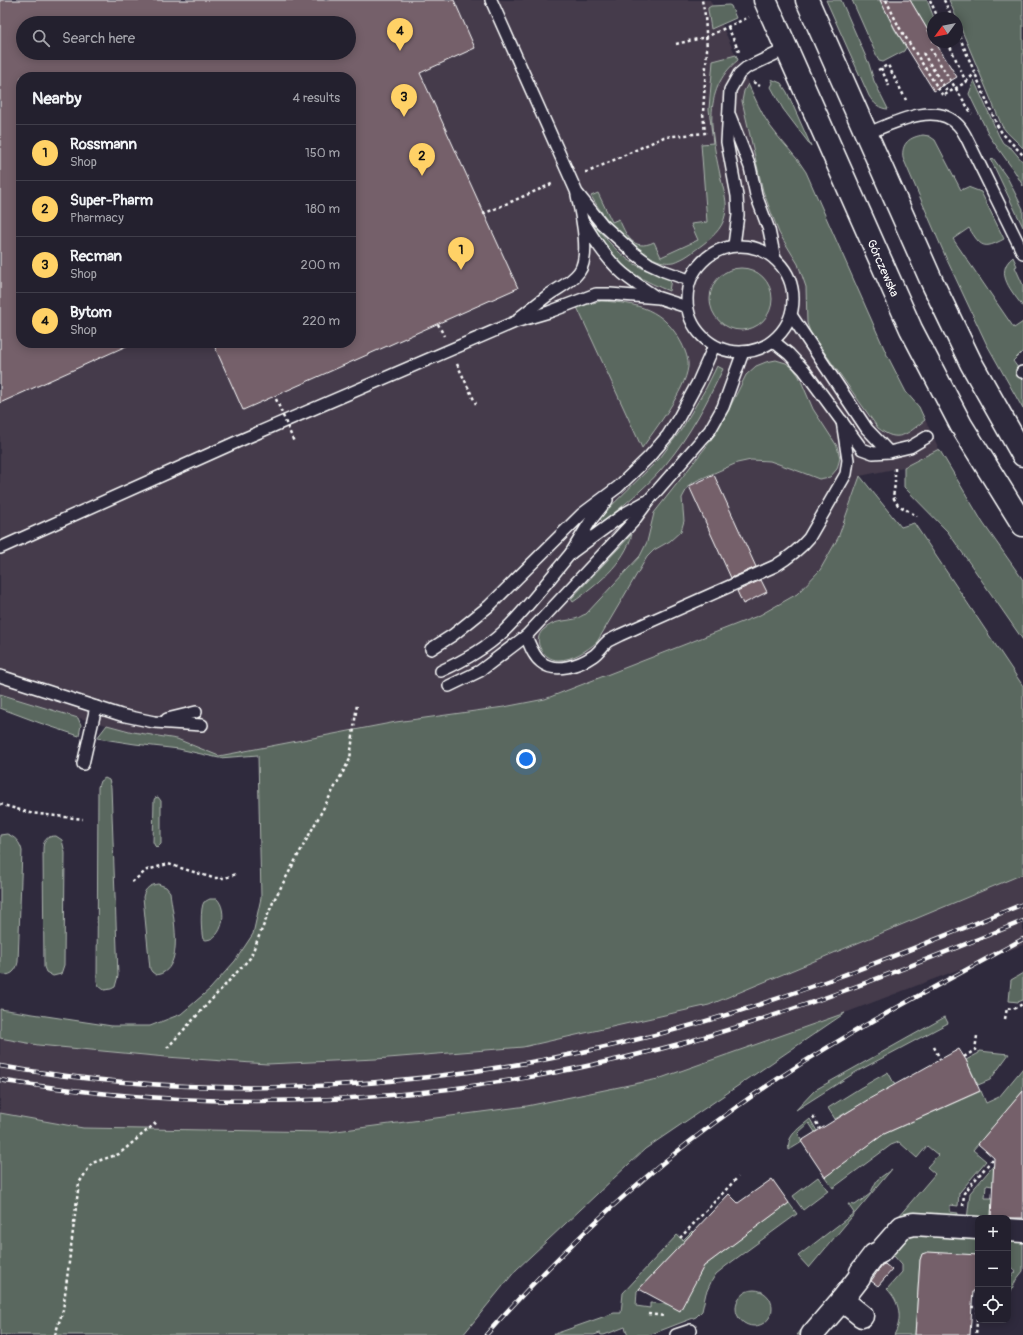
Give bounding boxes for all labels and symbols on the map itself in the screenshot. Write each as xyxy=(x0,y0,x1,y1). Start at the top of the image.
north arrow xyxy=(927,12,963,48)
pin: 4 xyxy=(387,18,413,51)
pin: 3 xyxy=(391,84,417,117)
pin: 2 xyxy=(409,143,435,176)
pin: 1 xyxy=(448,237,474,270)
street label: Górczewska xyxy=(863,237,902,300)
your location xyxy=(516,749,536,769)

